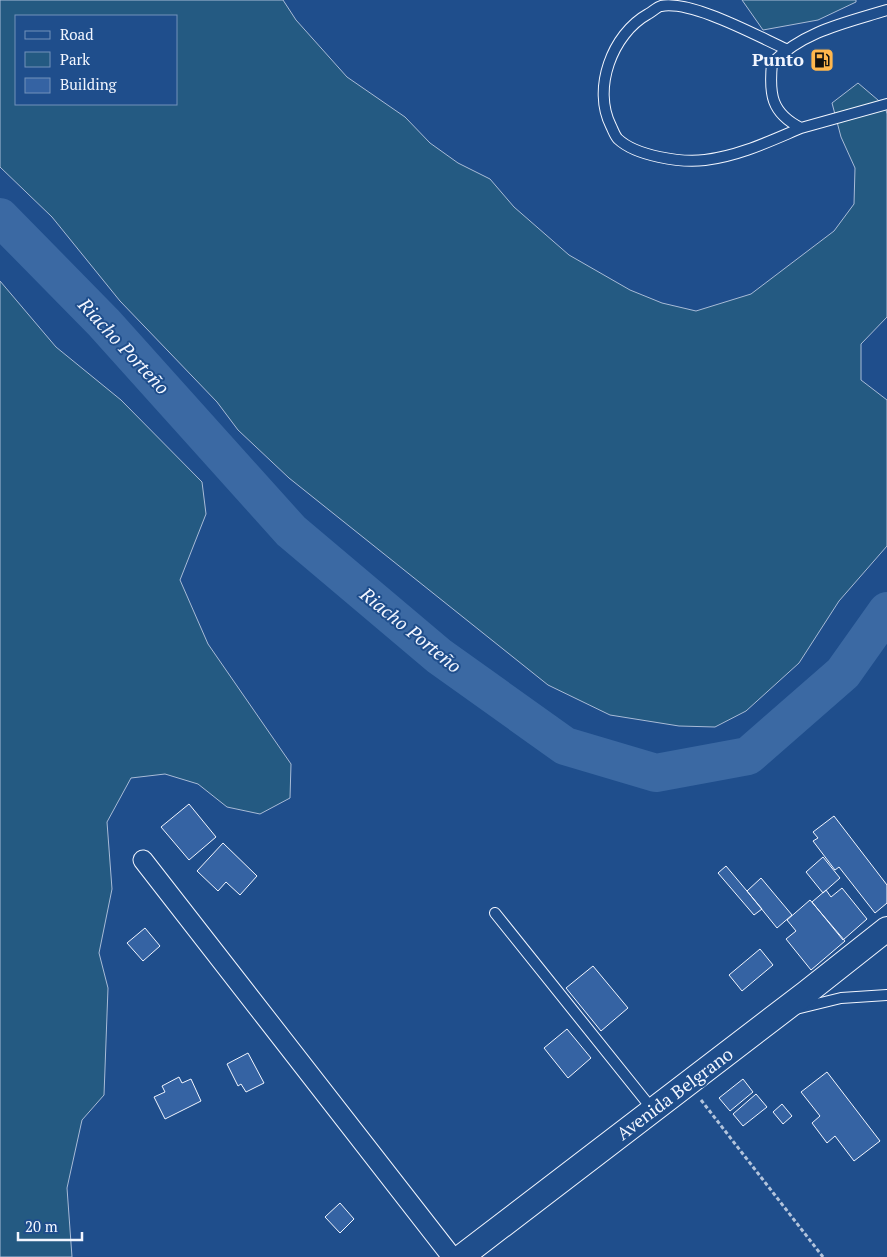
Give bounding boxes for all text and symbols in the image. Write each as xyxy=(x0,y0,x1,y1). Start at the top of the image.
legend xyxy=(15,15,178,105)
text: Road xyxy=(60,24,93,44)
place label: Punto xyxy=(752,47,804,71)
fuel station icon: Punto xyxy=(809,47,835,73)
text: Park xyxy=(60,49,90,69)
text: Building xyxy=(60,74,118,94)
water label: Riacho Porteño xyxy=(73,291,175,399)
water label: Riacho Porteño xyxy=(355,581,467,678)
street label: Avenida Belgrano xyxy=(611,1041,738,1145)
scale bar xyxy=(18,1210,81,1242)
text: 20 m xyxy=(25,1216,58,1236)

